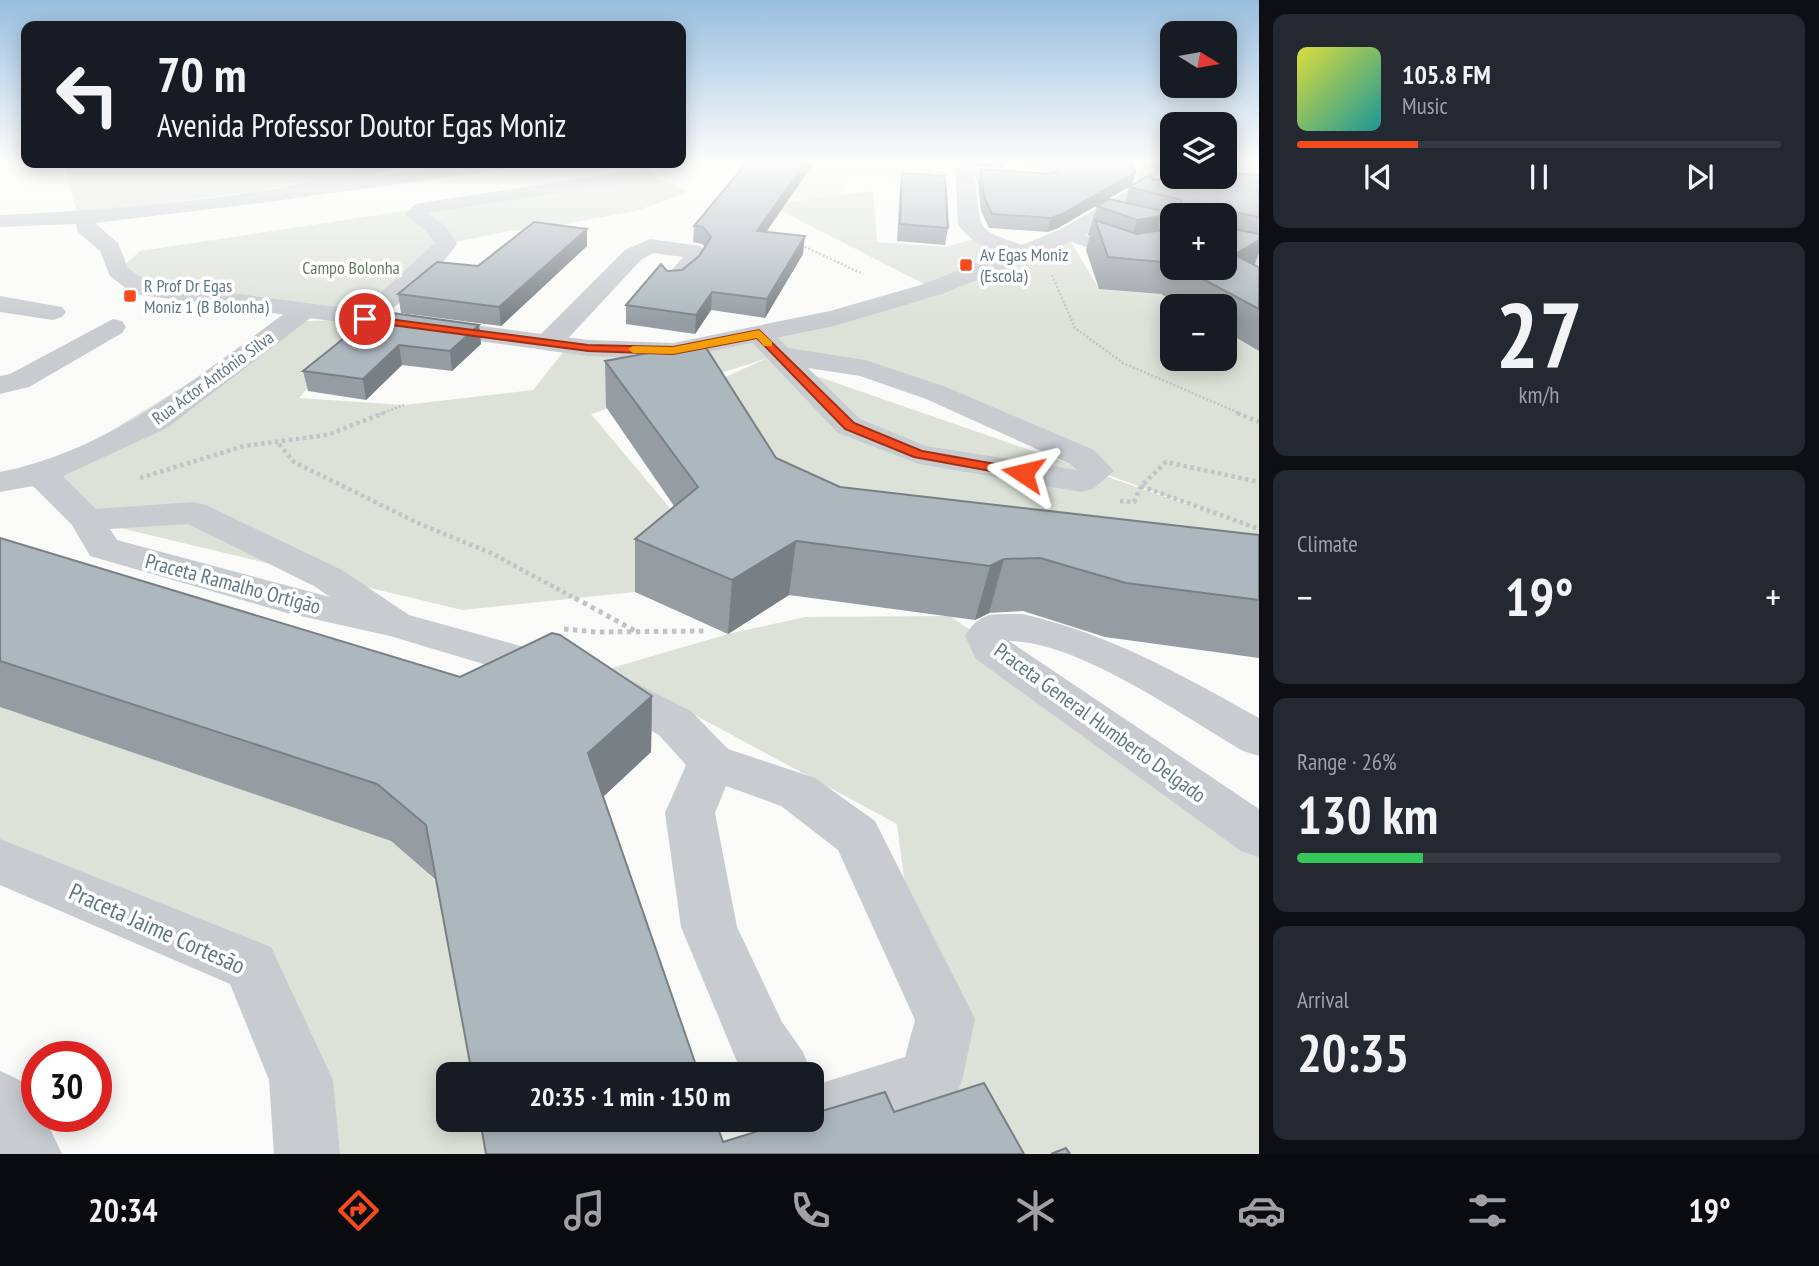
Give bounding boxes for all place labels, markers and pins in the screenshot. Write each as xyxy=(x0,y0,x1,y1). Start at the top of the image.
place label: Av Egas Moniz (Escola) xyxy=(980,243,1068,287)
marker: Av Egas Moniz (Escola) xyxy=(958,257,974,273)
place label: R Prof Dr Egas Moniz 1 (B Bolonha) xyxy=(144,274,270,318)
marker: R Prof Dr Egas Moniz 1 (B Bolonha) xyxy=(122,288,138,304)
pin xyxy=(335,289,395,349)

